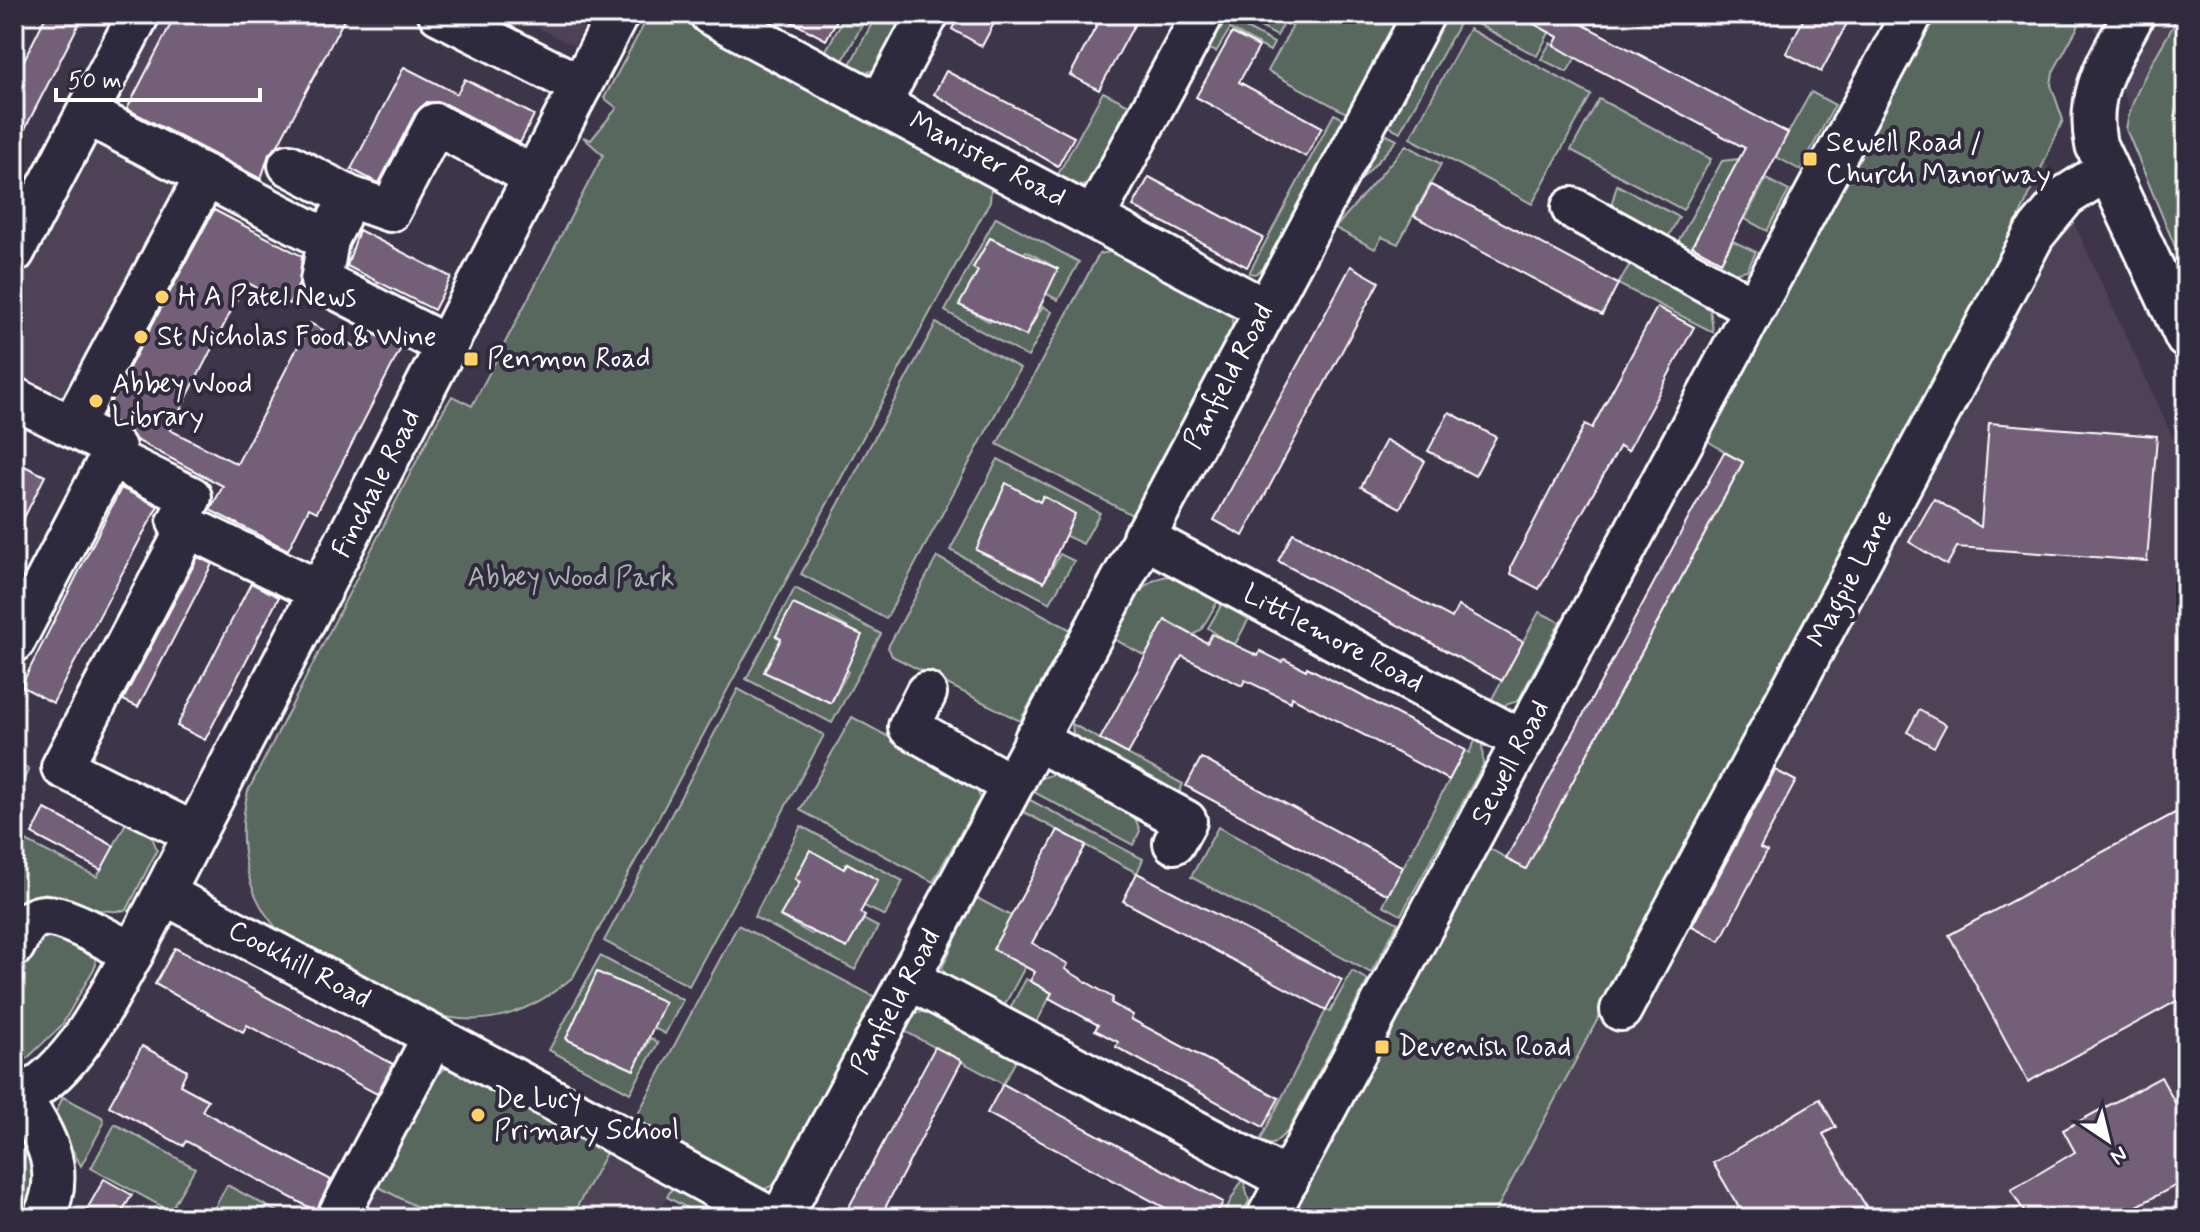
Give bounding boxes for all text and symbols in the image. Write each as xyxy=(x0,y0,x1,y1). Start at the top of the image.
scale bar xyxy=(56,52,260,102)
text: 50 m xyxy=(68,66,122,97)
street label: Manister Road xyxy=(902,103,1072,217)
place label: Sewell Road / Church Manorway xyxy=(1826,125,2051,194)
marker: Sewell Road / Church Manorway xyxy=(1801,150,1819,168)
place label: H A Patel News xyxy=(178,279,356,316)
marker: H A Patel News xyxy=(153,288,171,306)
street label: Panfield Road xyxy=(1175,298,1283,456)
place label: St Nicholas Food & Wine xyxy=(157,319,437,356)
marker: St Nicholas Food & Wine xyxy=(132,328,150,346)
place label: Penmon Road xyxy=(487,341,650,378)
marker: Penmon Road xyxy=(462,350,480,368)
place label: Abbey Wood Library xyxy=(112,367,252,436)
marker: Abbey Wood Library xyxy=(87,392,105,410)
street label: Finchale Road xyxy=(324,403,430,565)
street label: Magpie Lane xyxy=(1799,504,1905,656)
park label: Abbey Wood Park xyxy=(468,560,675,597)
street label: Littlemore Road xyxy=(1236,576,1430,702)
street label: Sewell Road xyxy=(1463,694,1559,832)
street label: Cookhill Road xyxy=(221,912,377,1018)
street label: Panfield Road xyxy=(842,923,950,1081)
place label: Devenish Road xyxy=(1398,1029,1571,1066)
marker: Devenish Road xyxy=(1373,1038,1391,1056)
place label: De Lucy Primary School xyxy=(494,1081,679,1150)
north arrow xyxy=(2068,1100,2148,1180)
marker: De Lucy Primary School xyxy=(469,1106,487,1124)
text: N xyxy=(2104,1139,2132,1170)

